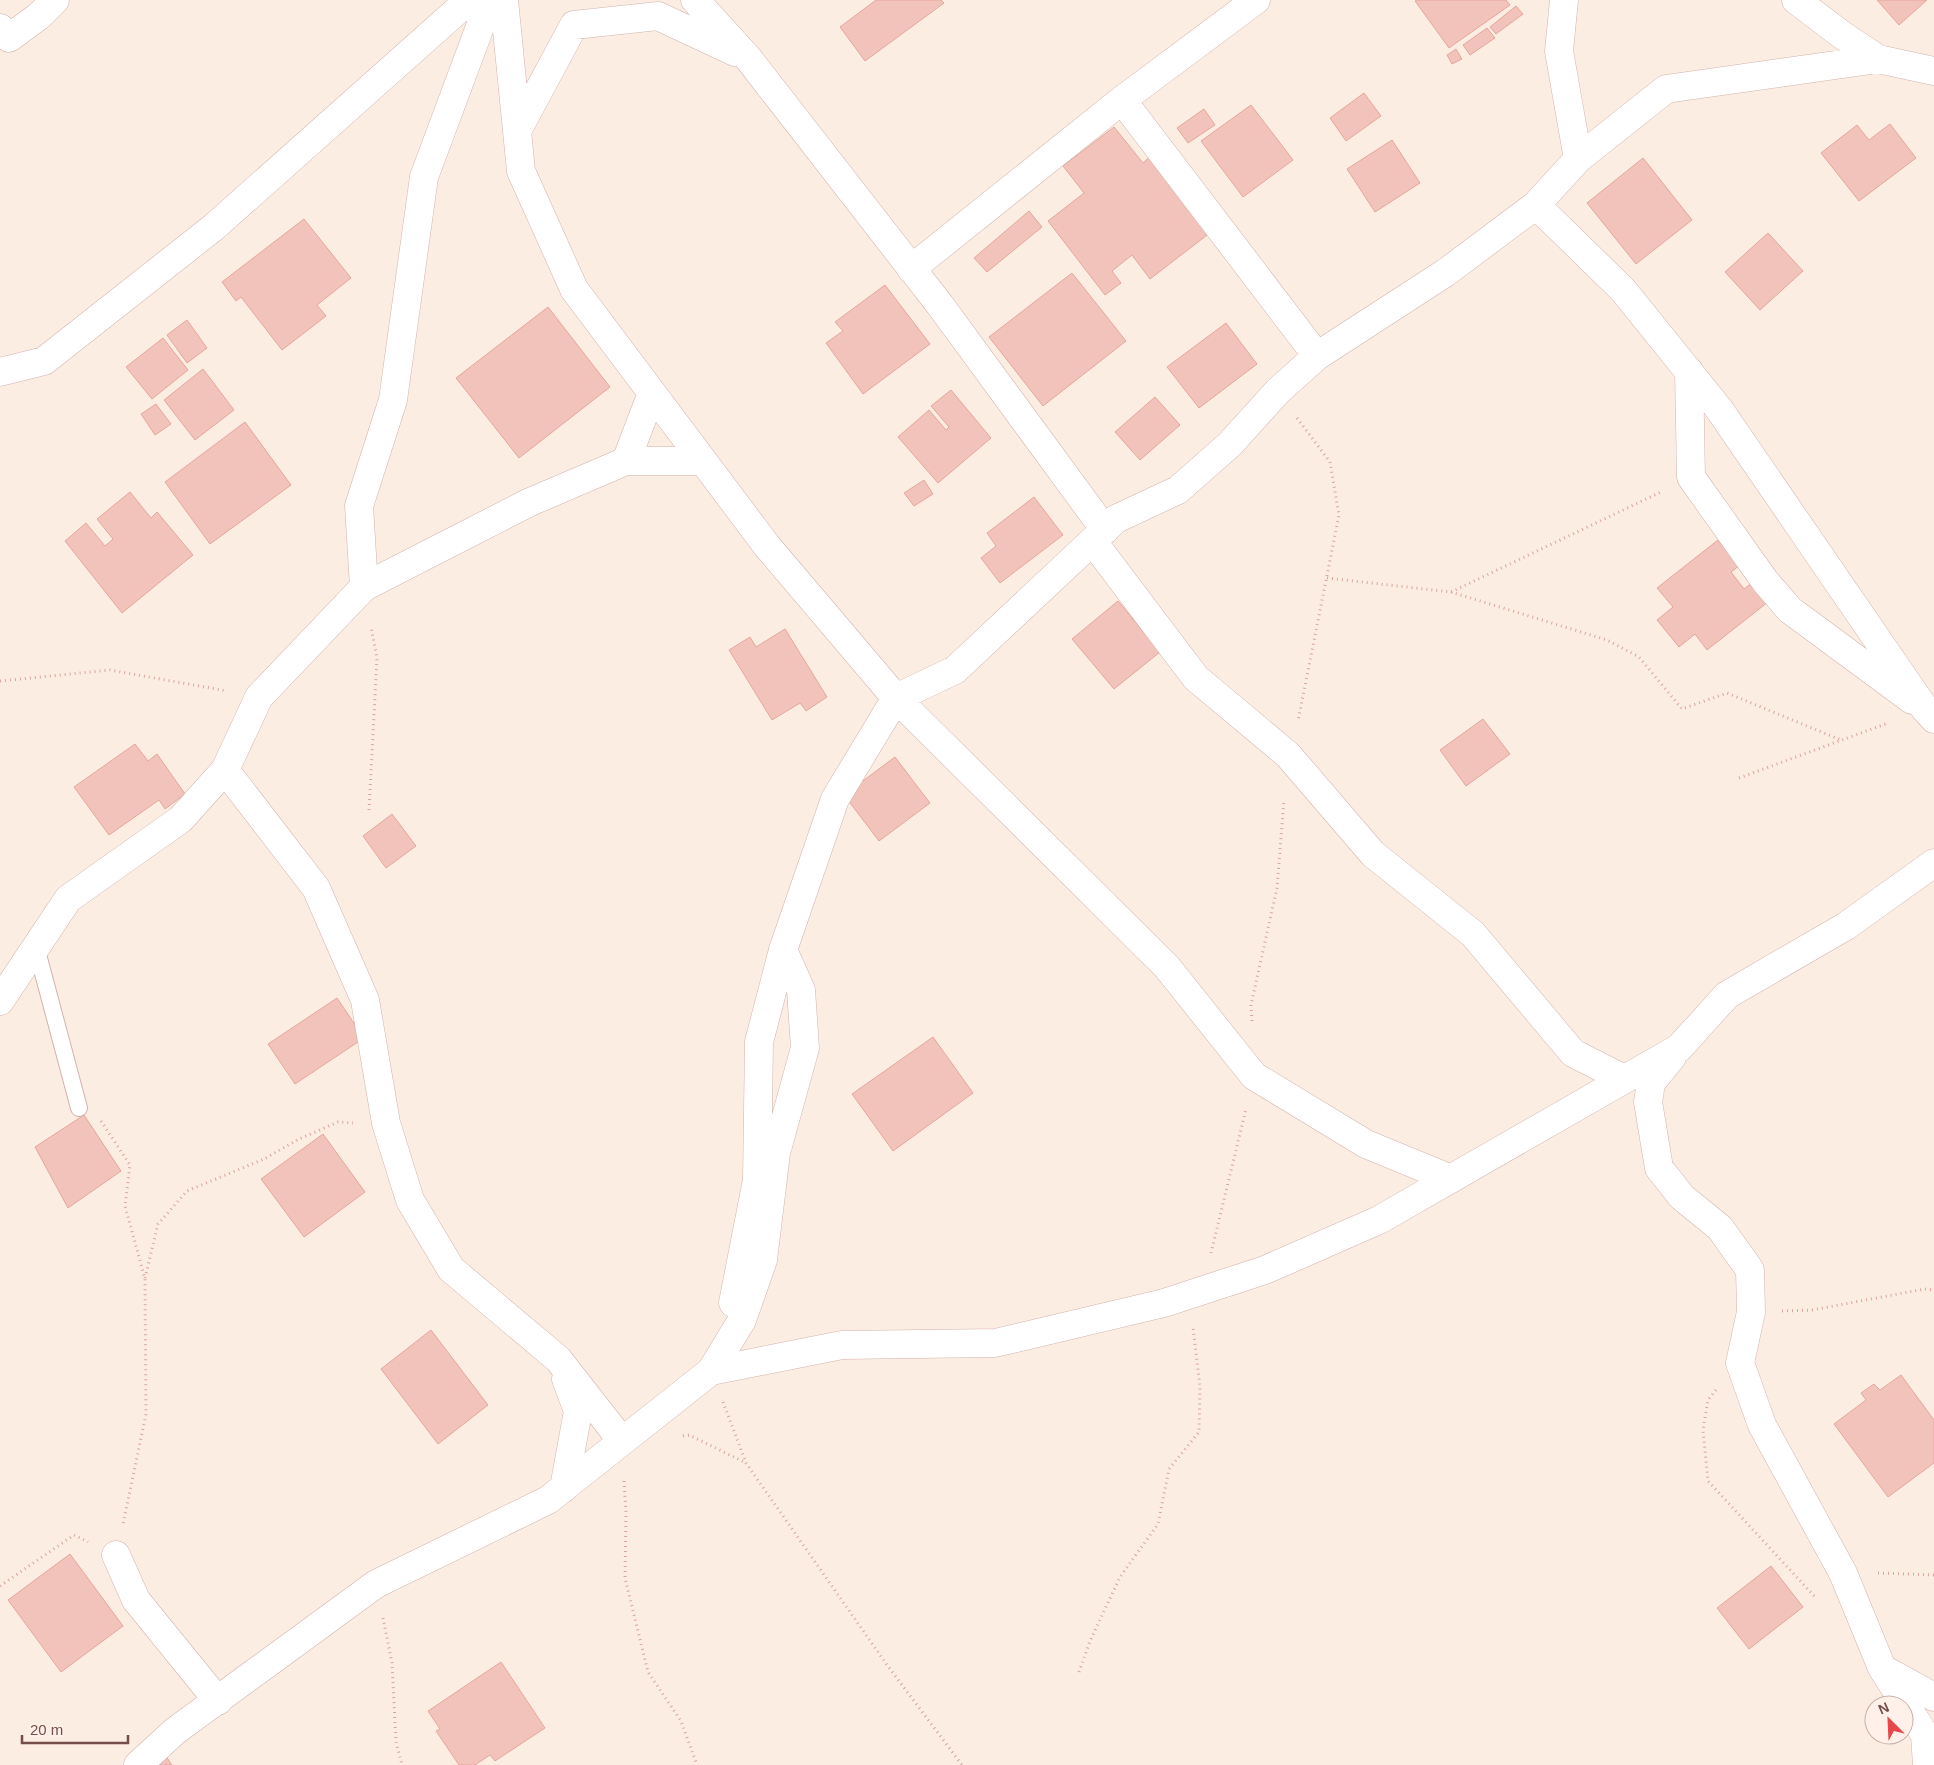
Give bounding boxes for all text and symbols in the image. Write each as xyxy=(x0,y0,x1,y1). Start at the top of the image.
north arrow xyxy=(1864,1695,1914,1745)
text: N xyxy=(1876,1699,1892,1717)
scale bar xyxy=(22,1712,129,1744)
text: 20 m xyxy=(30,1721,63,1738)

